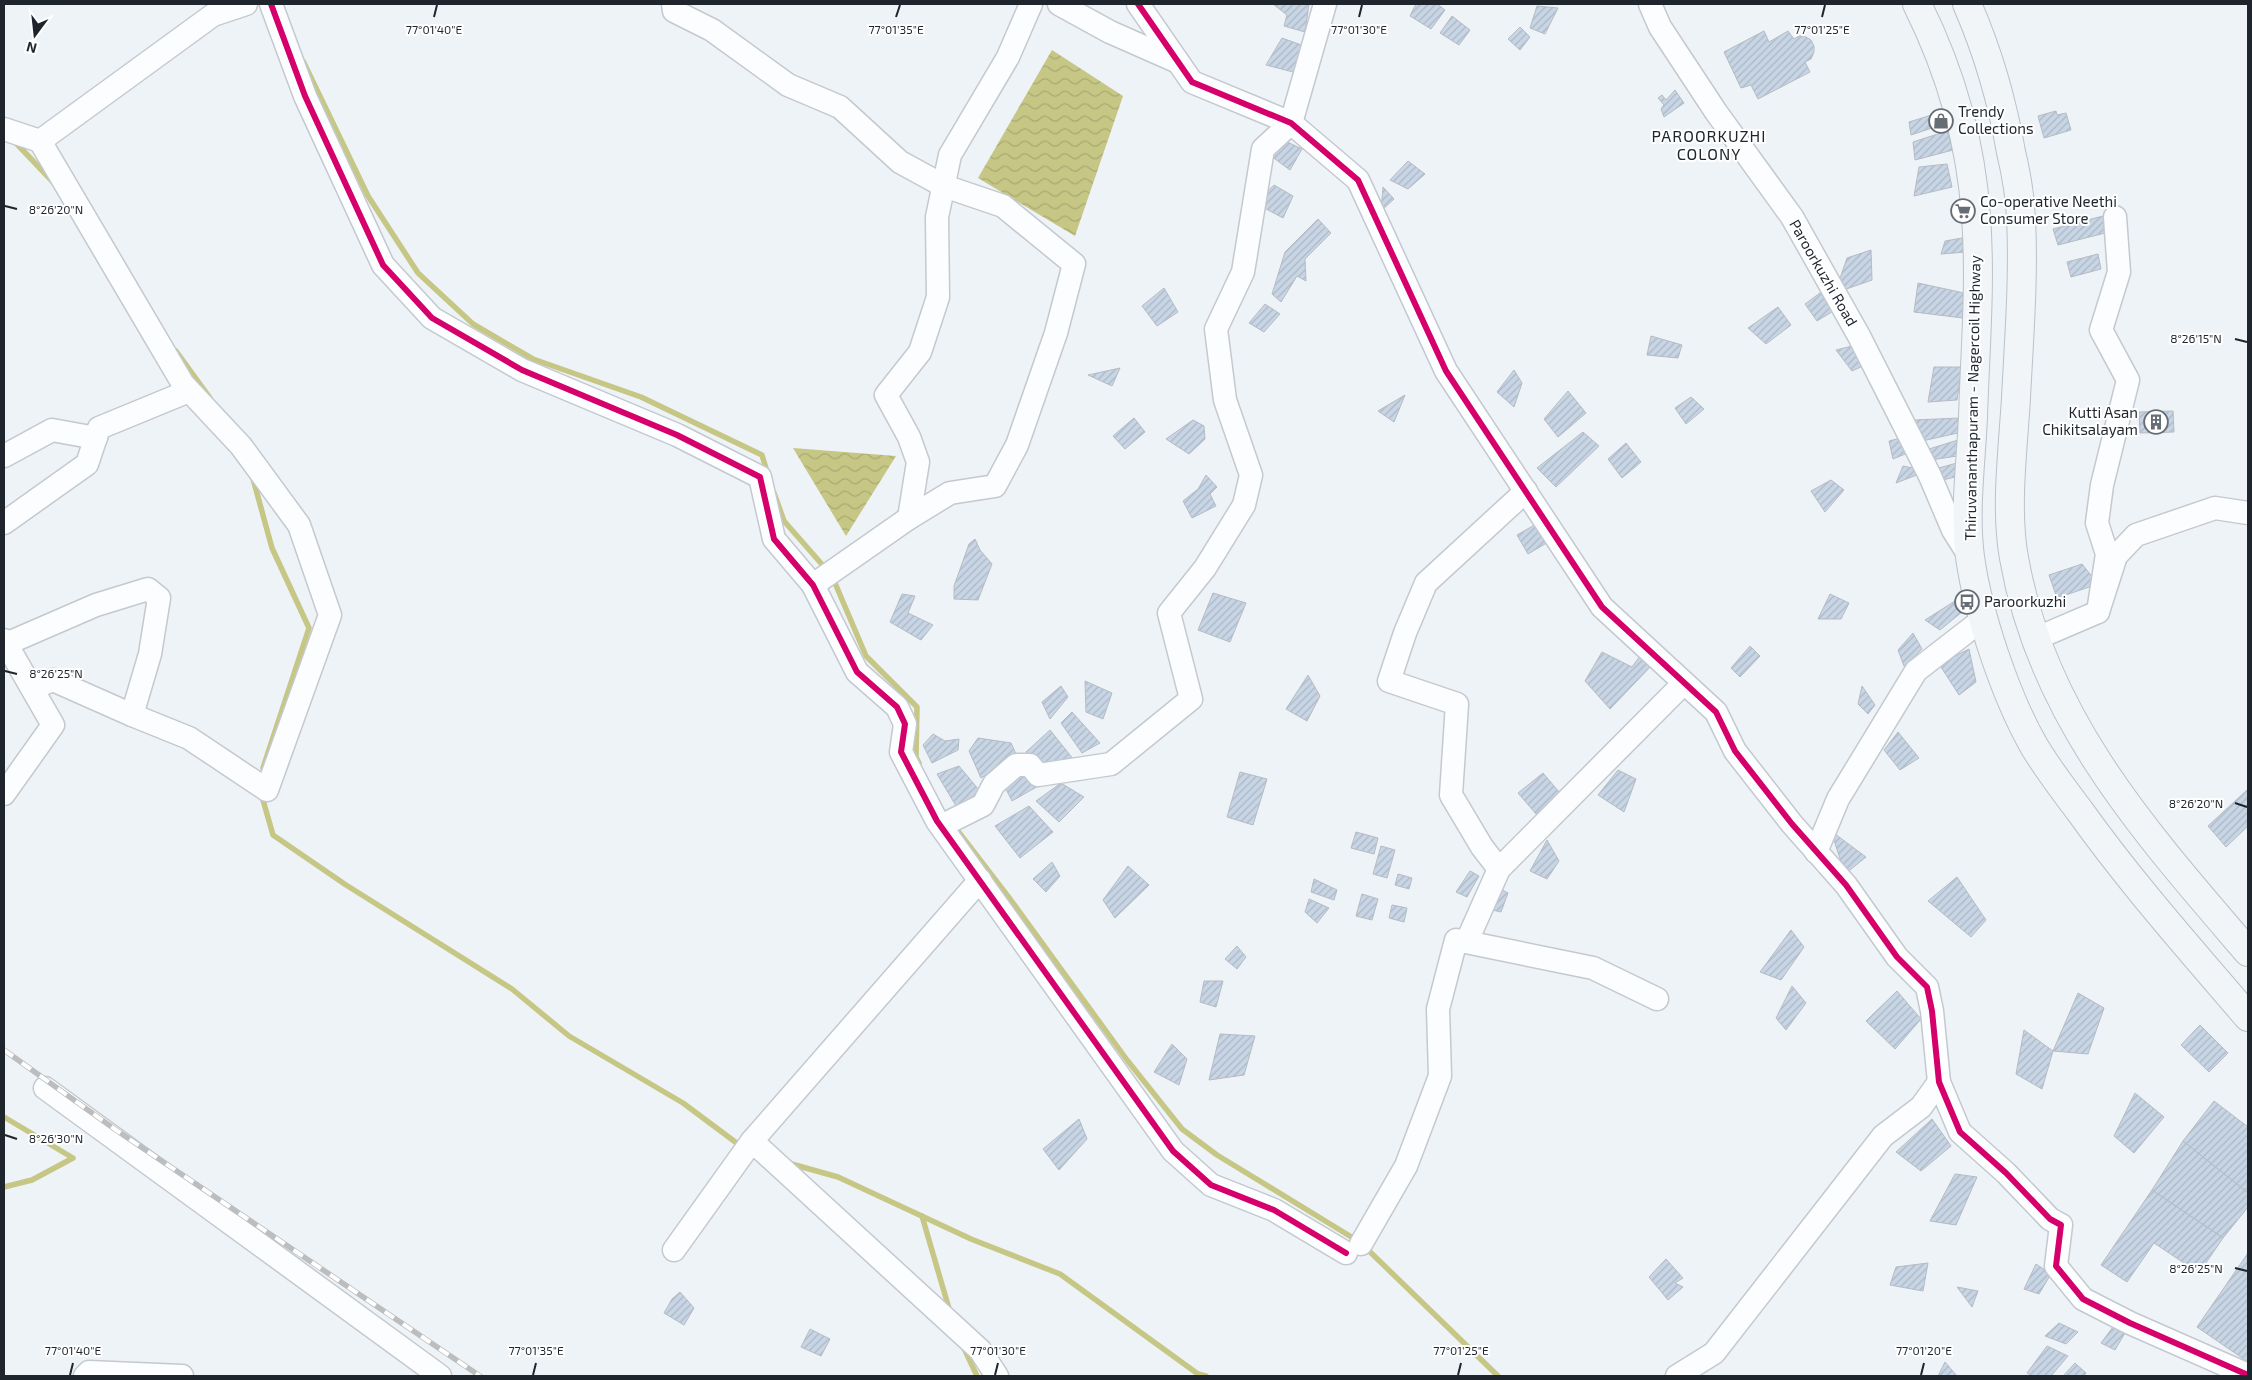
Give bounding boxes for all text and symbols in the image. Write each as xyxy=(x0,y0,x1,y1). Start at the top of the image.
north arrow xyxy=(10,10,60,60)
text: 77°01'40"E xyxy=(406,22,463,36)
text: 77°01'35"E xyxy=(868,22,924,36)
text: 77°01'30"E xyxy=(1331,22,1387,36)
text: 77°01'25"E xyxy=(1794,22,1850,36)
text: N xyxy=(24,39,39,58)
place label: Trendy Collections xyxy=(1958,102,2034,137)
shop icon: Trendy Collections xyxy=(1928,108,1954,134)
district label: PAROORKUZHI COLONY xyxy=(1651,126,1767,163)
place label: Co-operative Neethi Consumer Store xyxy=(1980,192,2117,227)
supermarket icon: Co-operative Neethi Consumer Store xyxy=(1950,198,1976,224)
text: 8°26'20"N xyxy=(29,202,83,216)
street label: Paroorkuzhi Road xyxy=(1786,216,1862,329)
street label: Thiruvananthapuram - Nagercoil Highway xyxy=(1961,255,1983,541)
text: 8°26'15"N xyxy=(2170,331,2222,345)
place label: Kutti Asan Chikitsalayam xyxy=(2042,403,2138,438)
building icon: Kutti Asan Chikitsalayam xyxy=(2143,409,2169,435)
bus stop icon: Paroorkuzhi xyxy=(1954,589,1980,615)
place label: Paroorkuzhi xyxy=(1984,592,2066,610)
text: 8°26'25"N xyxy=(29,666,83,680)
text: 8°26'20"N xyxy=(2169,796,2223,810)
text: 8°26'30"N xyxy=(29,1131,83,1145)
text: 8°26'25"N xyxy=(2169,1261,2223,1275)
text: 77°01'40"E xyxy=(45,1343,102,1357)
text: 77°01'35"E xyxy=(508,1343,564,1357)
text: 77°01'30"E xyxy=(970,1343,1026,1357)
text: 77°01'25"E xyxy=(1433,1343,1489,1357)
text: 77°01'20"E xyxy=(1896,1343,1952,1357)

